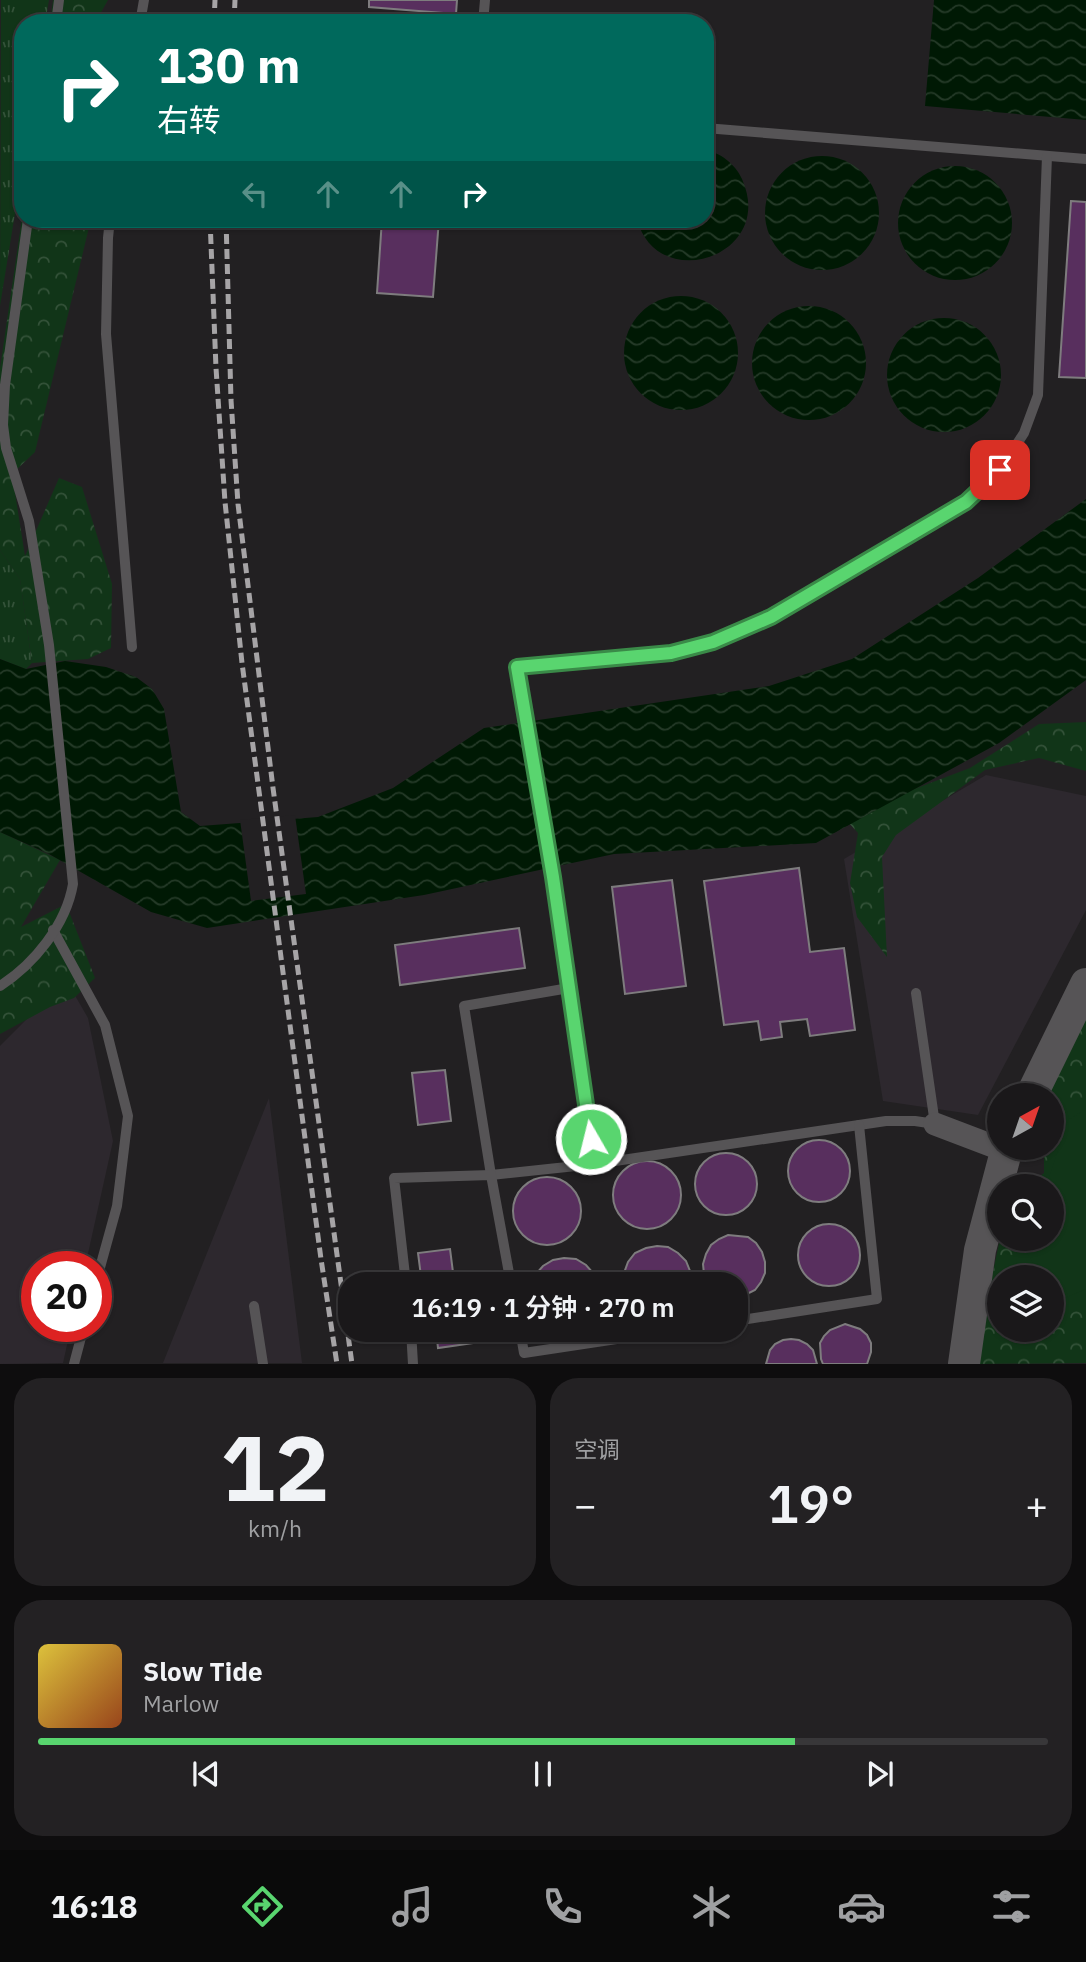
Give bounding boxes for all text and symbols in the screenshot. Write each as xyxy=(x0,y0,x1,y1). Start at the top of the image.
text: 130 m xyxy=(157,33,301,96)
icon: right xyxy=(42,42,133,133)
text: 右转 xyxy=(157,99,221,141)
icon: left xyxy=(236,175,274,213)
icon: ahead xyxy=(309,175,347,213)
icon: ahead xyxy=(382,175,420,213)
icon: right xyxy=(455,175,493,213)
pin xyxy=(970,440,1030,500)
icon: arrive xyxy=(981,451,1019,489)
north arrow xyxy=(987,1083,1064,1160)
map controls xyxy=(987,1083,1064,1342)
position arrow xyxy=(554,1102,628,1176)
button: search xyxy=(987,1174,1064,1251)
speed limit sign: 20 xyxy=(21,1251,112,1342)
button: layers xyxy=(987,1265,1064,1342)
text: 16:19 · 1 分钟 · 270 m xyxy=(411,1290,675,1324)
text: 12 xyxy=(220,1408,330,1526)
text: 空调 xyxy=(574,1434,620,1464)
text: 19° xyxy=(768,1470,854,1537)
text: − xyxy=(574,1480,597,1529)
text: + xyxy=(1025,1480,1048,1529)
text: km/h xyxy=(248,1513,302,1543)
text: Slow Tide xyxy=(143,1654,263,1688)
text: Marlow xyxy=(143,1688,219,1718)
icon: previous xyxy=(187,1755,225,1793)
icon: pause xyxy=(524,1755,562,1793)
icon: next xyxy=(861,1755,899,1793)
icon: directions xyxy=(238,1882,287,1931)
icon: music xyxy=(388,1882,437,1931)
icon: phone xyxy=(538,1882,587,1931)
icon: climate xyxy=(687,1882,736,1931)
icon: car xyxy=(837,1882,886,1931)
icon: filters xyxy=(987,1882,1036,1931)
text: 16:18 xyxy=(50,1885,138,1927)

